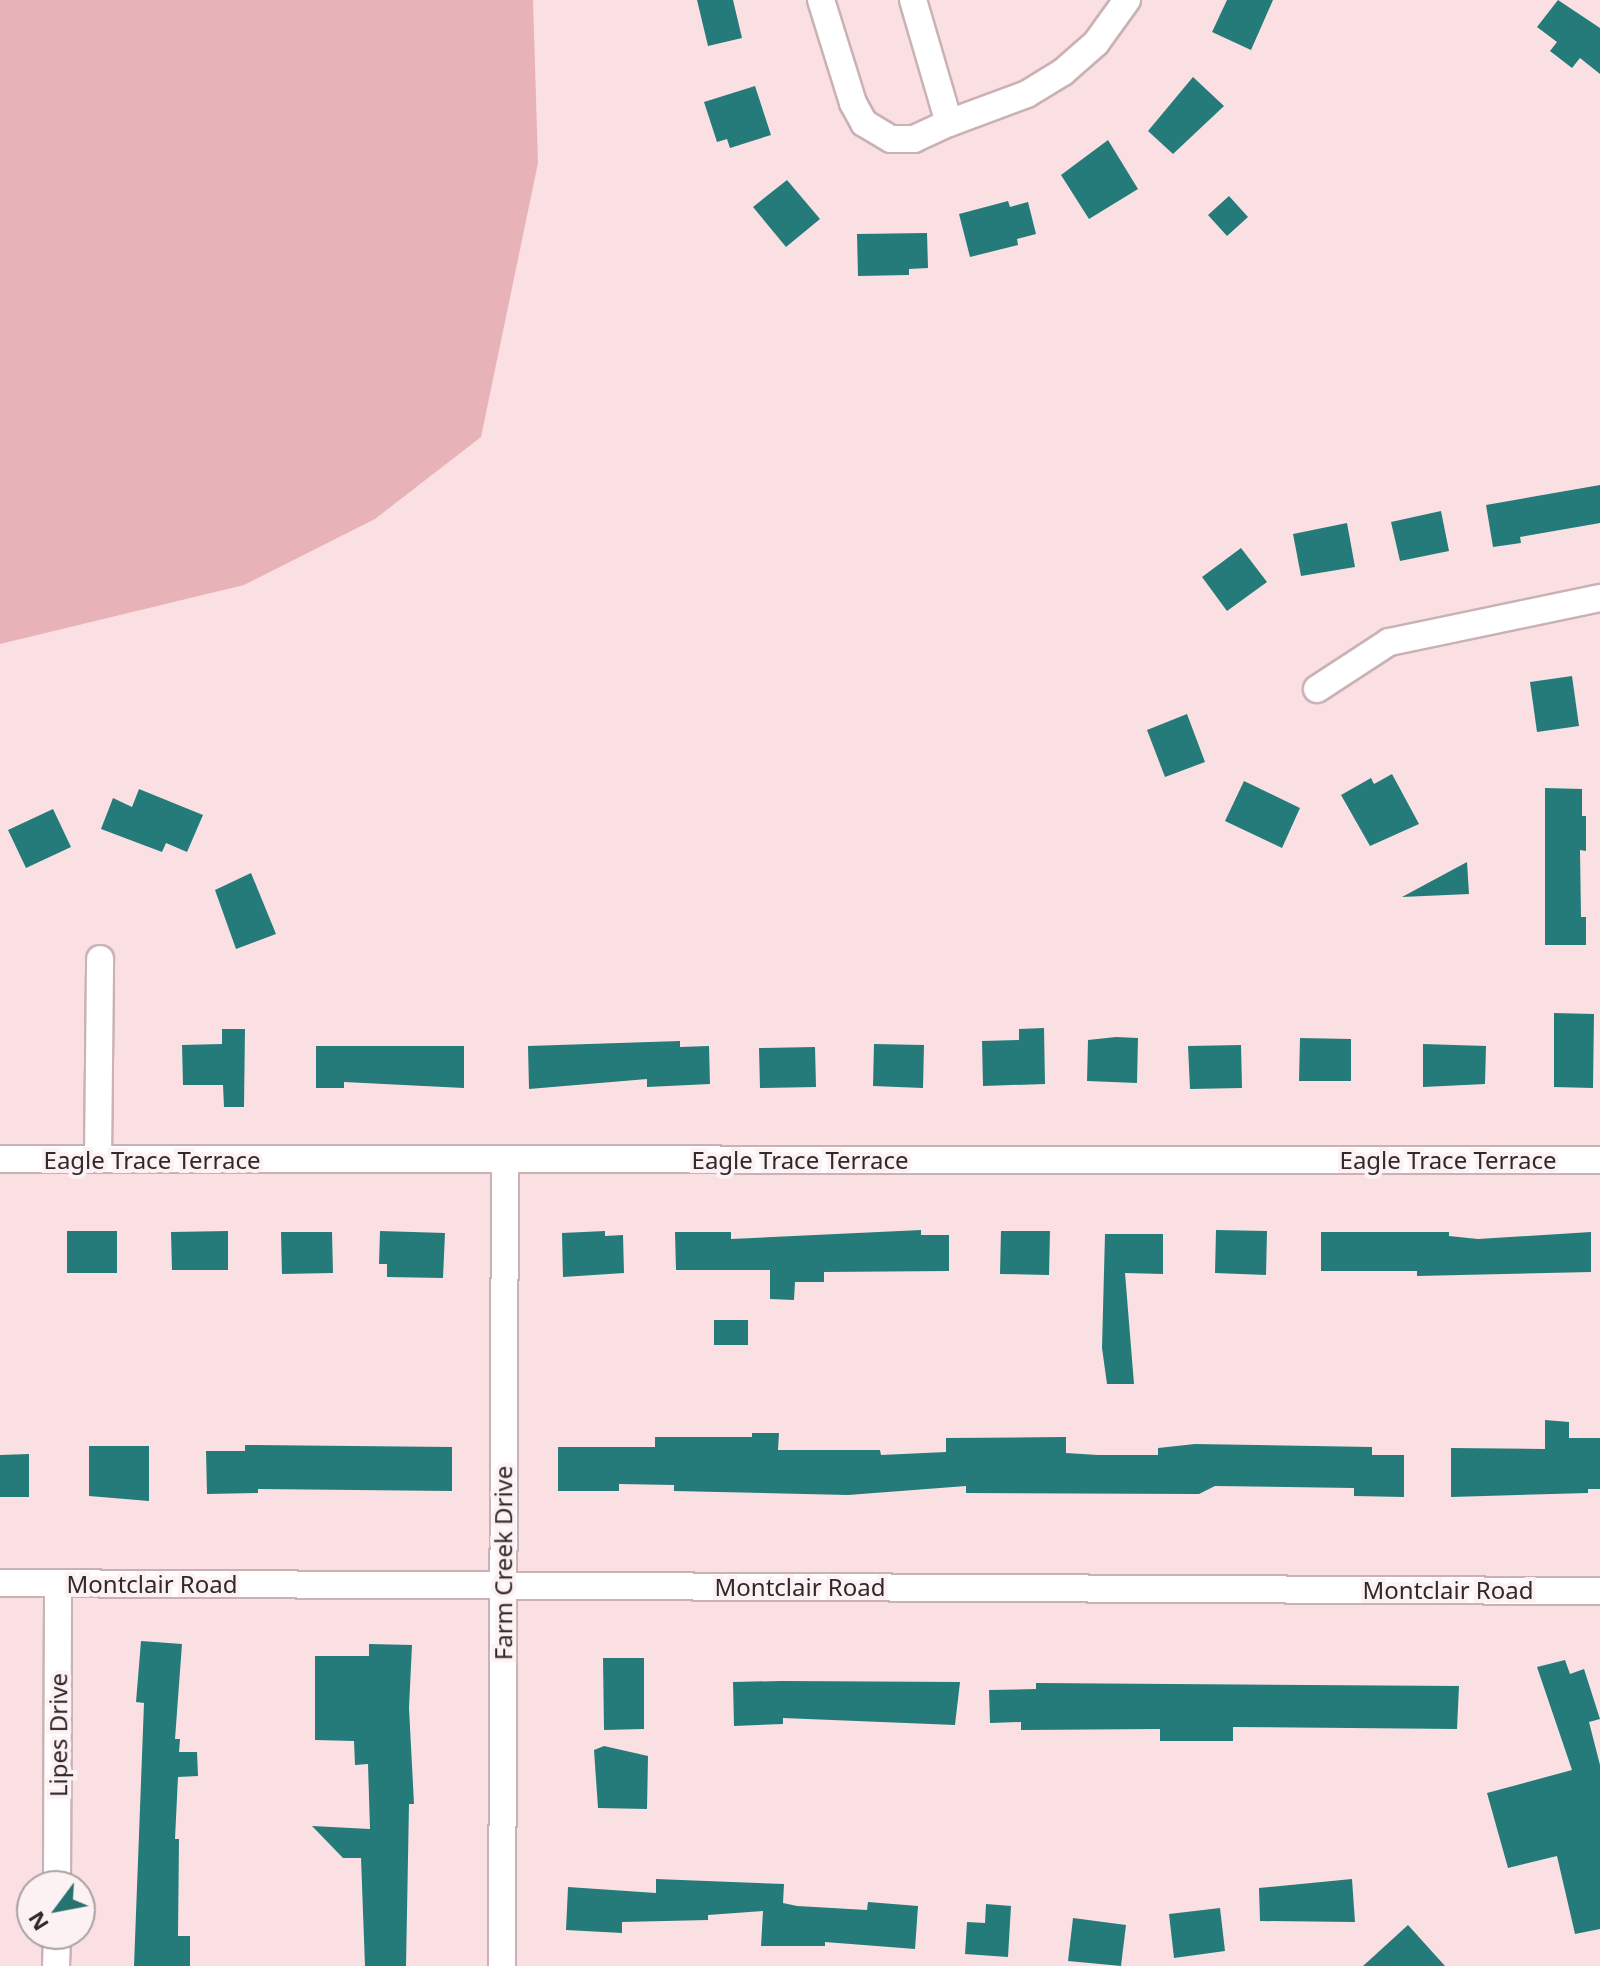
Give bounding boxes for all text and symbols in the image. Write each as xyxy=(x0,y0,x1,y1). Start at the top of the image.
street label: Eagle Trace Terrace xyxy=(44,1146,260,1174)
street label: Eagle Trace Terrace xyxy=(692,1146,908,1174)
street label: Eagle Trace Terrace xyxy=(1340,1146,1556,1174)
street label: Farm Creek Drive xyxy=(489,1466,517,1660)
street label: Montclair Road xyxy=(67,1570,237,1598)
street label: Montclair Road xyxy=(715,1573,885,1601)
street label: Montclair Road xyxy=(1363,1576,1533,1604)
street label: Lipes Drive xyxy=(44,1673,72,1797)
north arrow xyxy=(16,1870,96,1950)
text: N xyxy=(20,1906,55,1937)

